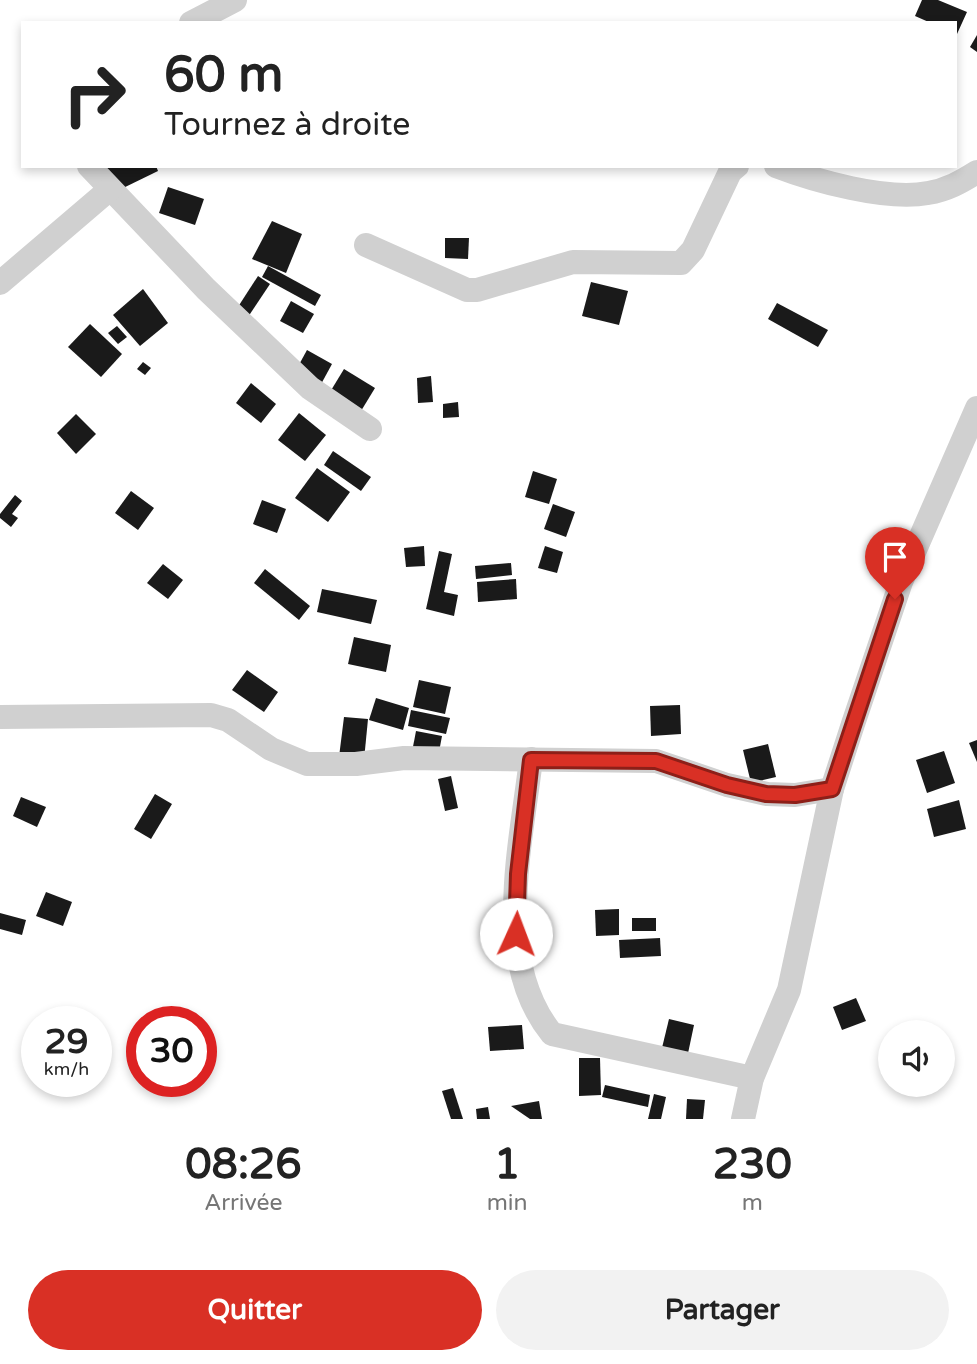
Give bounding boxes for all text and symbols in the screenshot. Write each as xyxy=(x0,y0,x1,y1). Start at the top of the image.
text: 60 m xyxy=(164,46,283,105)
icon: right xyxy=(49,49,140,140)
text: Tournez à droite xyxy=(164,106,410,144)
pin xyxy=(865,527,925,599)
icon: arrive xyxy=(876,538,914,576)
position arrow xyxy=(479,897,553,971)
speed limit sign: 30 xyxy=(126,1006,217,1097)
map controls xyxy=(878,1020,955,1097)
button: sound xyxy=(878,1020,955,1097)
text: 29 xyxy=(45,1021,88,1063)
text: km/h xyxy=(44,1058,89,1080)
text: 08:26 xyxy=(185,1139,302,1190)
text: 1 xyxy=(494,1139,520,1190)
text: 230 xyxy=(713,1139,792,1190)
text: Arrivée xyxy=(204,1189,283,1217)
text: min xyxy=(487,1189,528,1217)
text: m xyxy=(742,1189,763,1217)
button: Quitter xyxy=(28,1270,482,1350)
button: Partager xyxy=(496,1270,949,1350)

